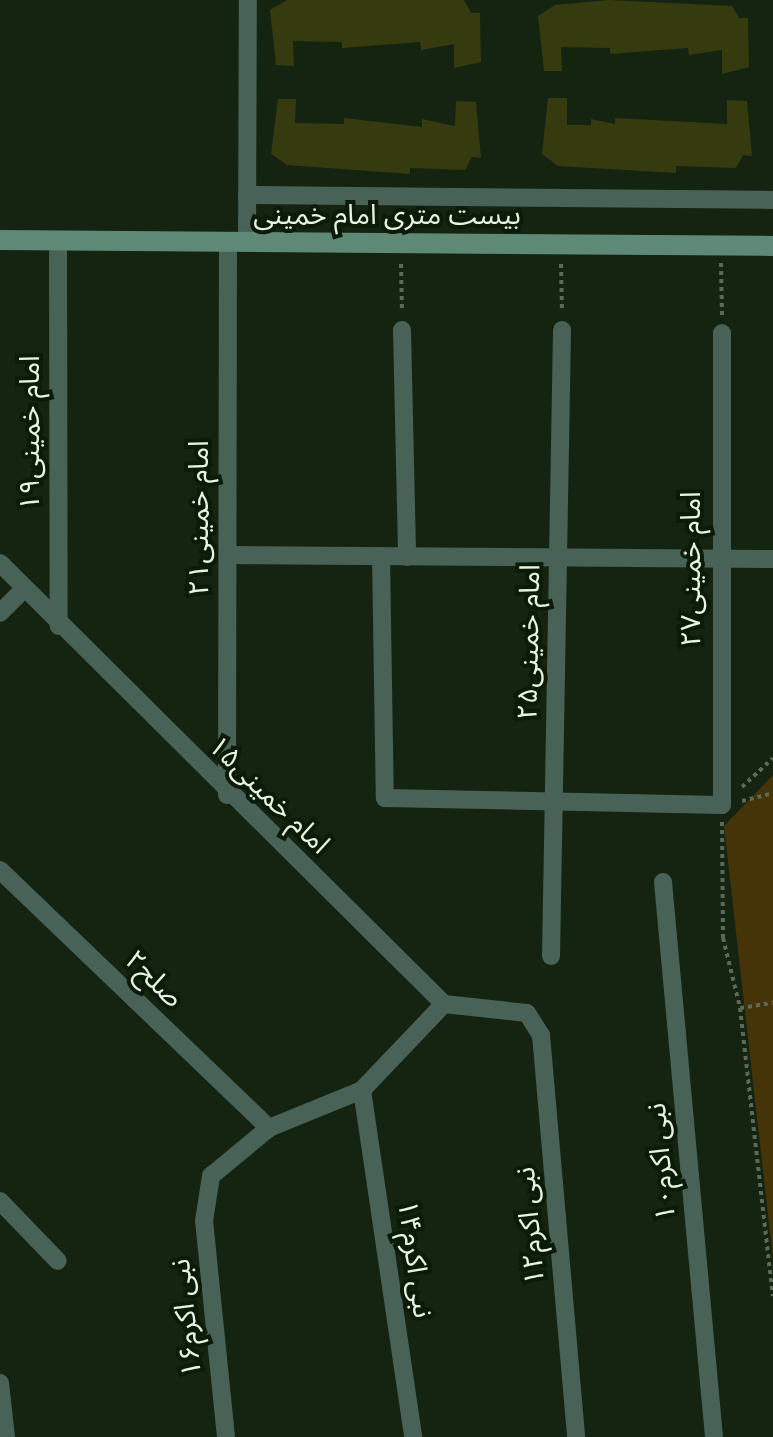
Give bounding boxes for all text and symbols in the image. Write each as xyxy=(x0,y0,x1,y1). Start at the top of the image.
street label: بیست متری امام خمینی xyxy=(253,198,521,232)
street label: امام خمینی۱۹ xyxy=(13,355,47,511)
street label: امام خمینی۲۱ xyxy=(182,440,216,596)
street label: امام خمینی۲۷ xyxy=(674,491,708,647)
street label: امام خمینی۲۵ xyxy=(511,564,547,720)
street label: ۱۵امام خمینی xyxy=(201,729,337,861)
street label: صلح۲ xyxy=(118,943,190,1015)
street label: نبی اکرم۱۰ xyxy=(639,1101,683,1223)
street label: نبی اکرم۱۲ xyxy=(508,1165,552,1287)
street label: نبی اکرم۱۴ xyxy=(390,1198,440,1320)
street label: نبی اکرم۱۶ xyxy=(163,1257,209,1379)

